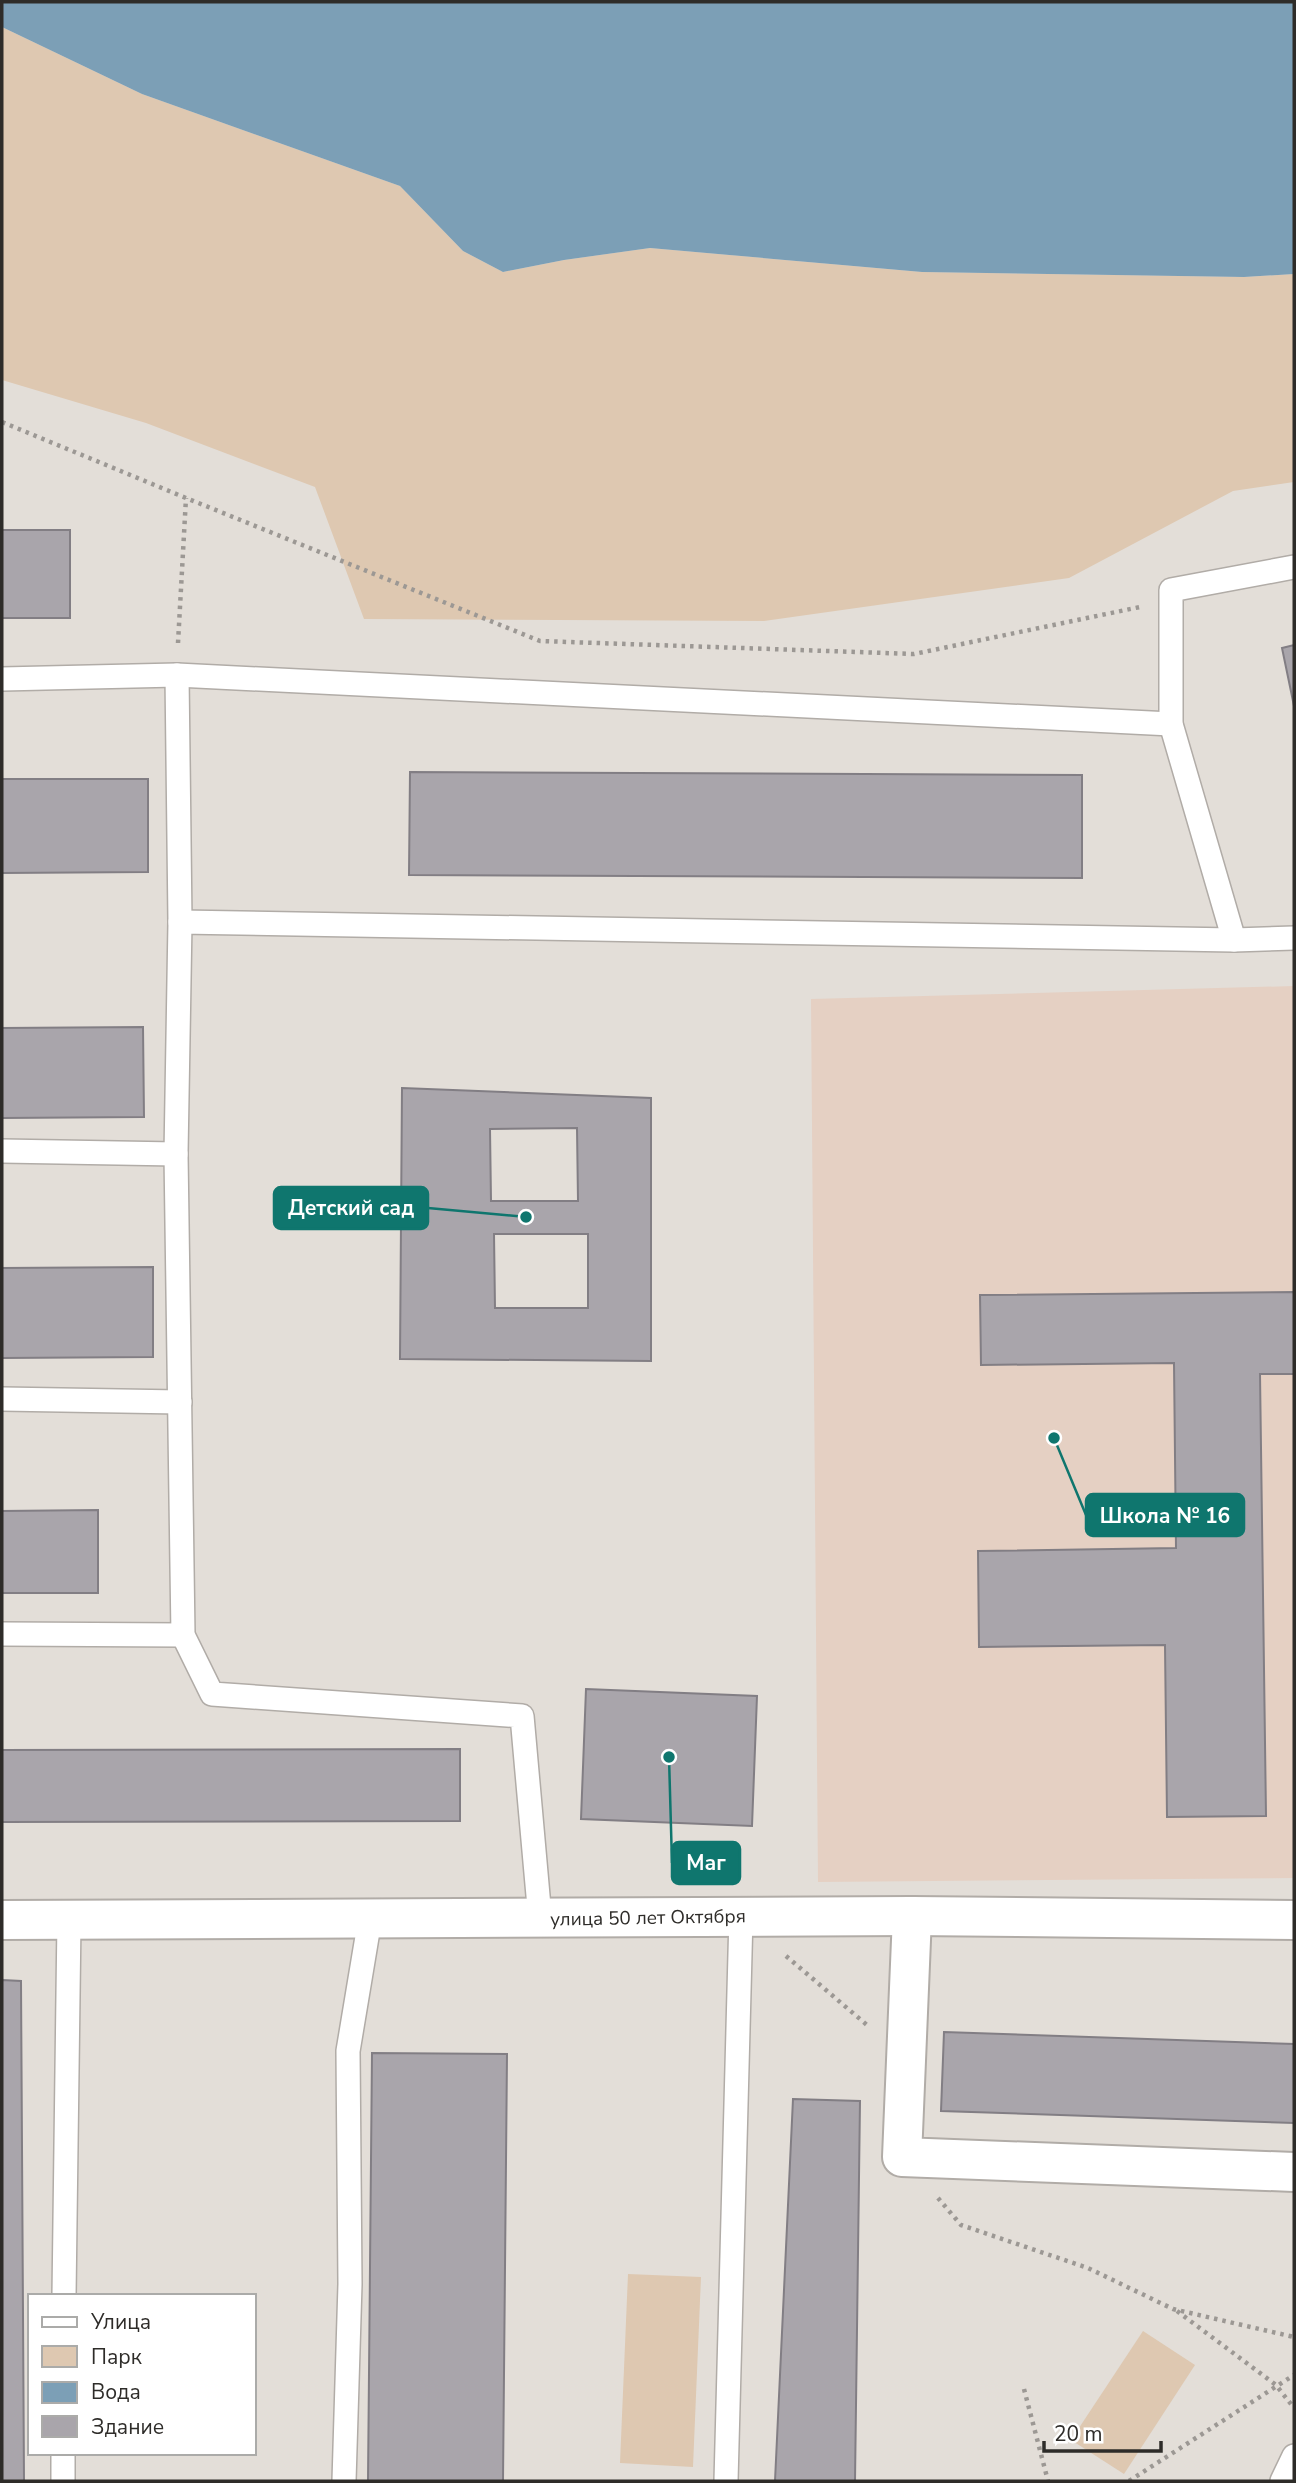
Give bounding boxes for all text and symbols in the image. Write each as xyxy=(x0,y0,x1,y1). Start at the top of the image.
callout: Детский сад xyxy=(274,1187,428,1229)
text: Детский сад xyxy=(288,1194,414,1222)
callout: Школа № 16 xyxy=(1086,1494,1244,1536)
text: Школа № 16 xyxy=(1100,1502,1230,1530)
callout: Маг xyxy=(672,1842,740,1884)
text: Маг xyxy=(686,1849,726,1877)
street label: улица 50 лет Октября xyxy=(550,1903,746,1933)
legend xyxy=(28,2294,256,2455)
text: Улица xyxy=(90,2308,151,2336)
text: Парк xyxy=(91,2343,143,2371)
text: Вода xyxy=(91,2378,141,2406)
scale bar xyxy=(1044,2410,1161,2454)
text: Здание xyxy=(91,2413,164,2441)
text: 20 m xyxy=(1054,2420,1103,2448)

